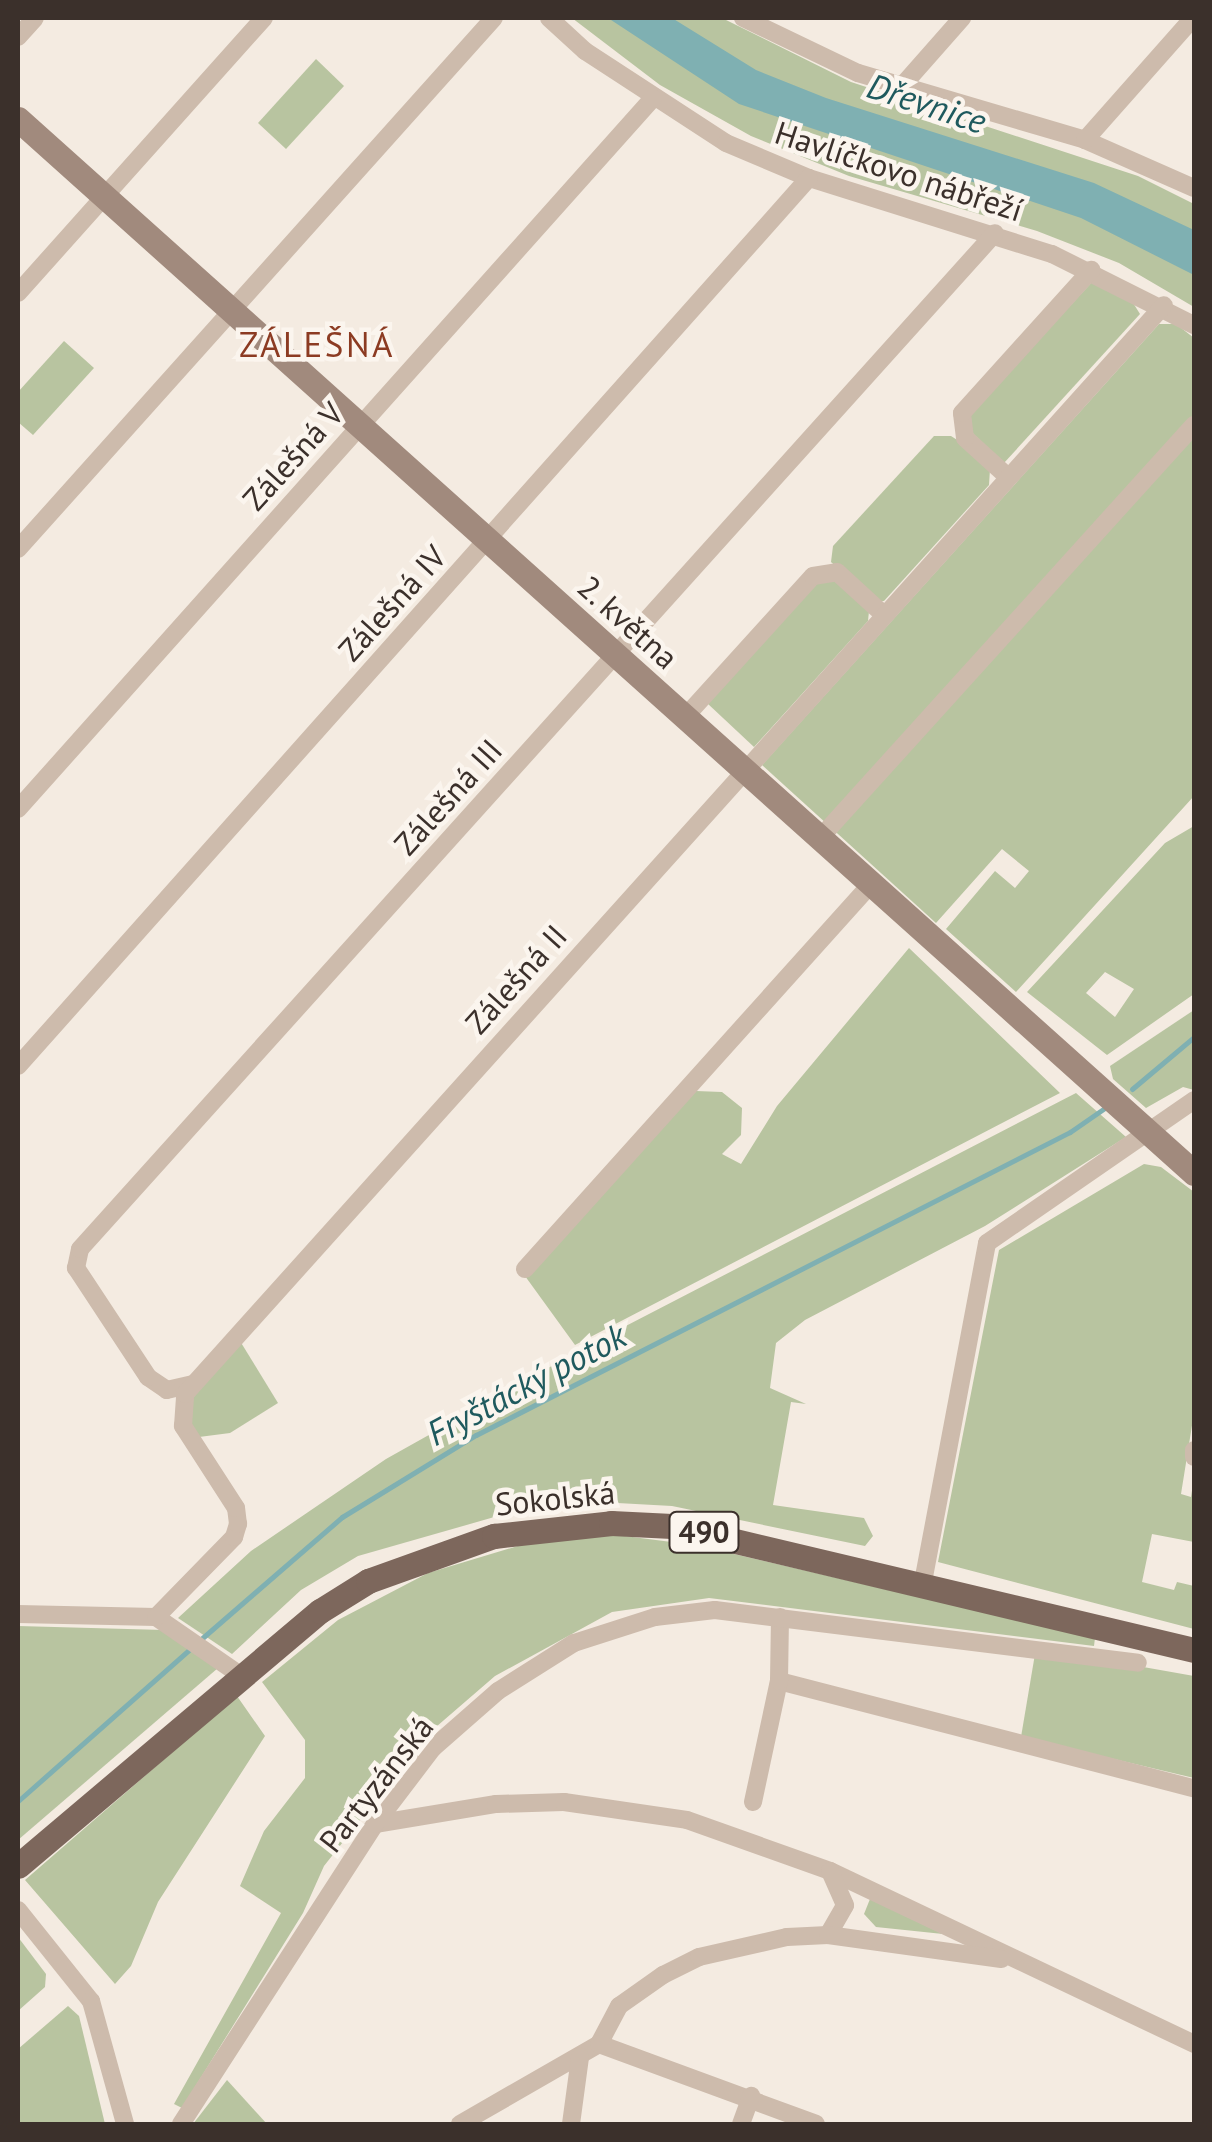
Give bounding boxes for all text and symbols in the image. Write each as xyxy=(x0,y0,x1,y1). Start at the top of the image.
water label: Dřevnice xyxy=(862,64,992,142)
street label: Havlíčkovo nábřeží xyxy=(770,113,1028,229)
district label: ZÁLEŠNÁ xyxy=(239,323,395,365)
street label: Zálešná V xyxy=(234,394,352,518)
street label: Zálešná IV xyxy=(330,537,454,669)
street label: 2. května xyxy=(569,566,687,678)
street label: Zálešná III xyxy=(386,731,510,863)
street label: Zálešná II xyxy=(457,917,575,1041)
water label: Fryštácký potok xyxy=(419,1314,633,1454)
street label: Sokolská xyxy=(493,1473,617,1523)
road number: 490 xyxy=(666,1507,742,1557)
street label: Partyzánská xyxy=(311,1708,441,1860)

